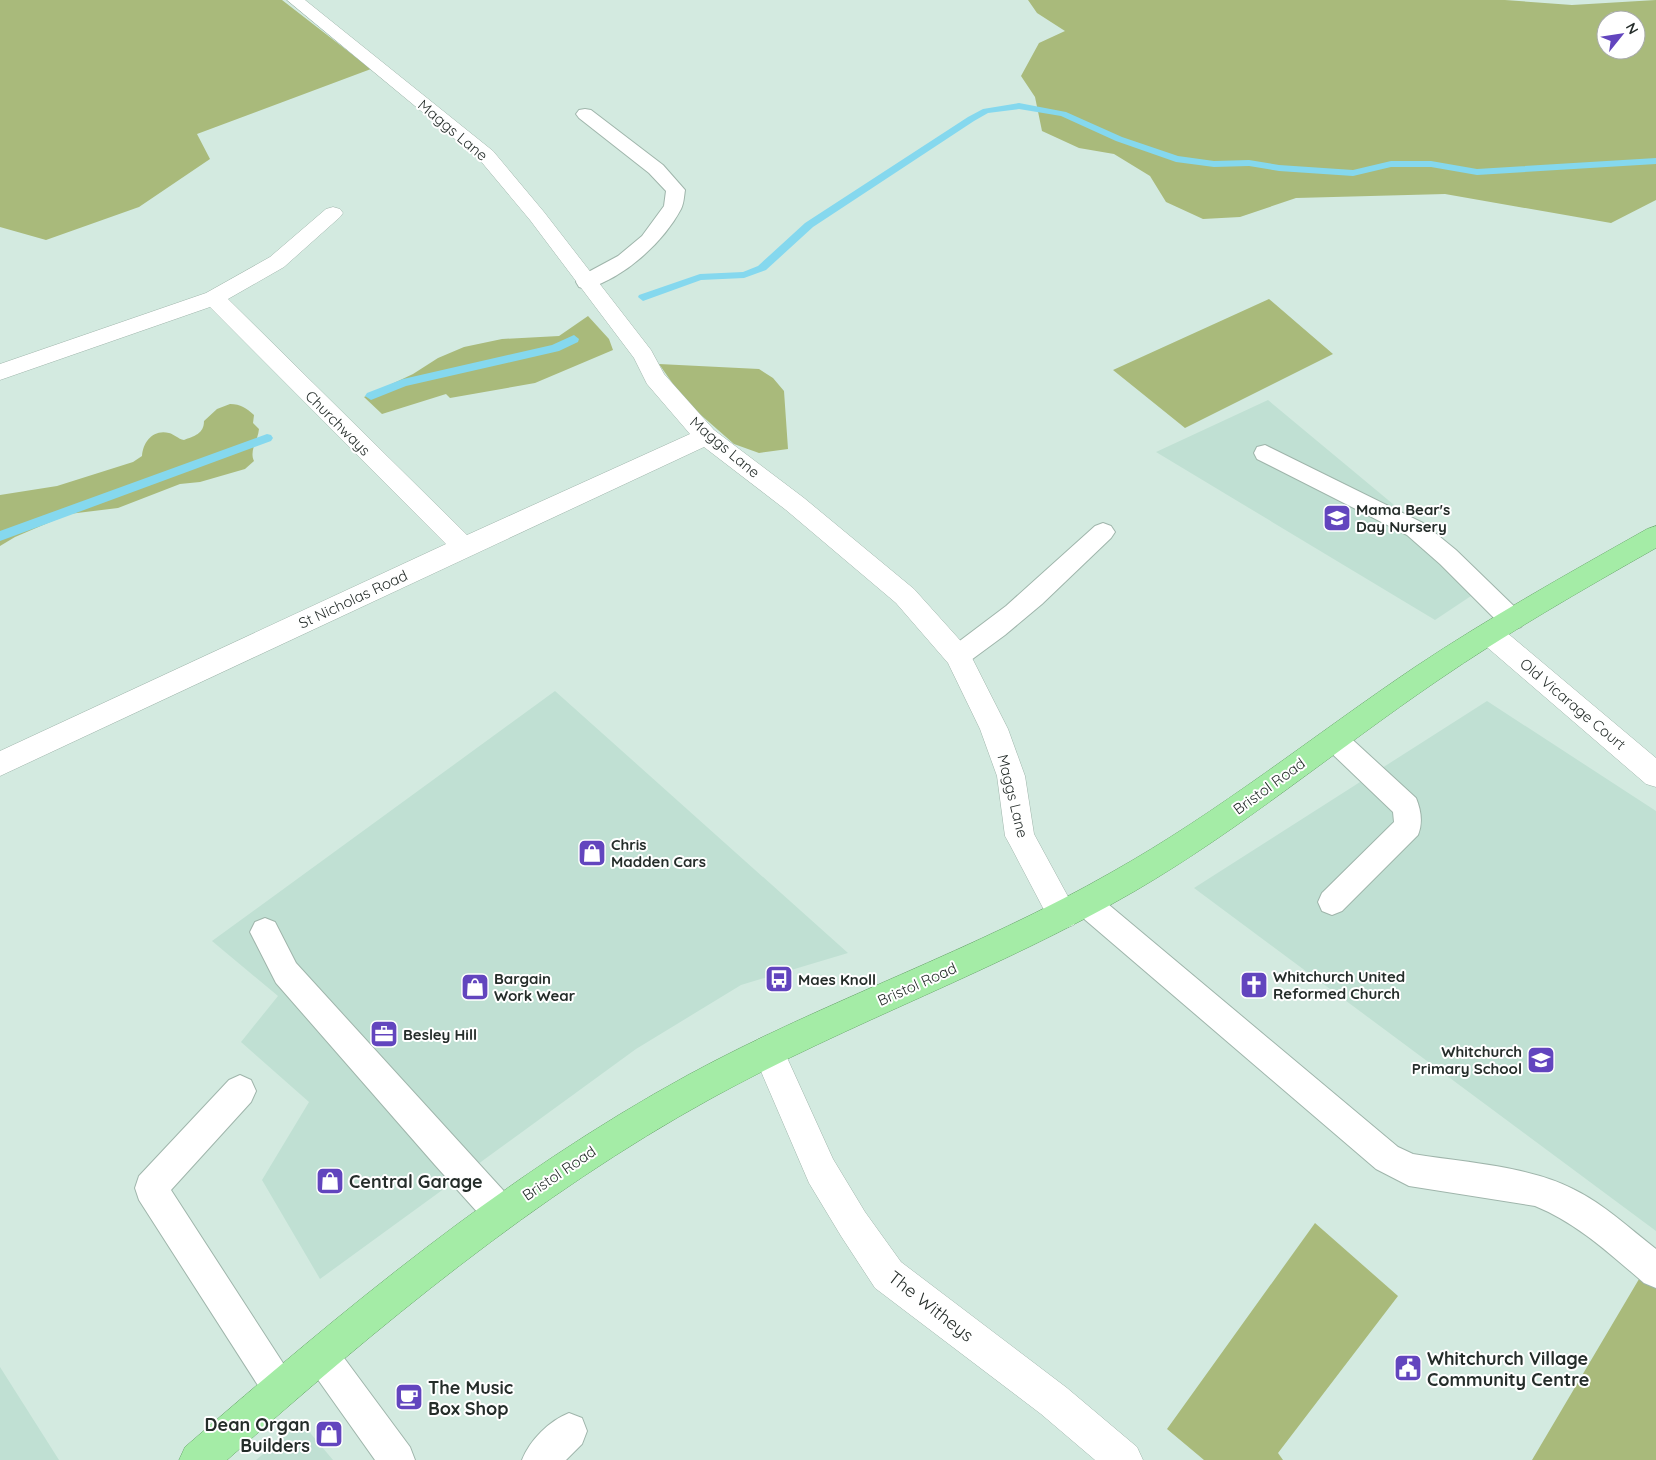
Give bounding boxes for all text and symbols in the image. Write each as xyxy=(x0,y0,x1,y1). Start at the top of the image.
north arrow xyxy=(1596,10,1646,60)
text: N xyxy=(1622,20,1643,37)
street label: Maggs Lane xyxy=(414,95,492,165)
street label: Churchways xyxy=(301,386,375,460)
street label: Maggs Lane xyxy=(686,412,764,482)
place label: Mama Bear's Day Nursery xyxy=(1356,500,1450,536)
school or university icon: Mama Bear's Day Nursery xyxy=(1322,503,1352,533)
street label: St Nicholas Road xyxy=(296,565,410,633)
street label: Old Vicarage Court xyxy=(1516,654,1630,754)
street label: Maggs Lane xyxy=(993,752,1033,840)
street label: Bristol Road xyxy=(1229,753,1309,819)
place label: Chris Madden Cars xyxy=(611,835,706,871)
shop icon: Chris Madden Cars xyxy=(577,838,607,868)
street label: Bristol Road xyxy=(874,958,960,1010)
bus stop icon: Maes Knoll xyxy=(764,964,794,994)
place label: Whitchurch United Reformed Church xyxy=(1273,967,1405,1003)
place label: Bargain Work Wear xyxy=(494,969,576,1005)
place label: Maes Knoll xyxy=(798,970,876,989)
church icon: Whitchurch United Reformed Church xyxy=(1239,970,1269,1000)
shop icon: Bargain Work Wear xyxy=(460,972,490,1002)
office icon: Besley Hill xyxy=(369,1019,399,1049)
place label: Besley Hill xyxy=(403,1025,477,1044)
place label: Whitchurch Primary School xyxy=(1412,1042,1522,1078)
school or university icon: Whitchurch Primary School xyxy=(1526,1045,1556,1075)
street label: Bristol Road xyxy=(519,1141,599,1205)
shop icon: Central Garage xyxy=(315,1166,345,1196)
place label: Central Garage xyxy=(349,1170,483,1193)
street label: The Witheys xyxy=(884,1265,978,1347)
place label: Whitchurch Village Community Centre xyxy=(1427,1347,1589,1391)
public building icon: Whitchurch Village Community Centre xyxy=(1393,1353,1423,1383)
place label: The Music Box Shop xyxy=(428,1376,513,1420)
cafe icon: The Music Box Shop xyxy=(394,1382,424,1412)
place label: Dean Organ Builders xyxy=(205,1413,310,1457)
shop icon: Dean Organ Builders xyxy=(314,1419,344,1449)

